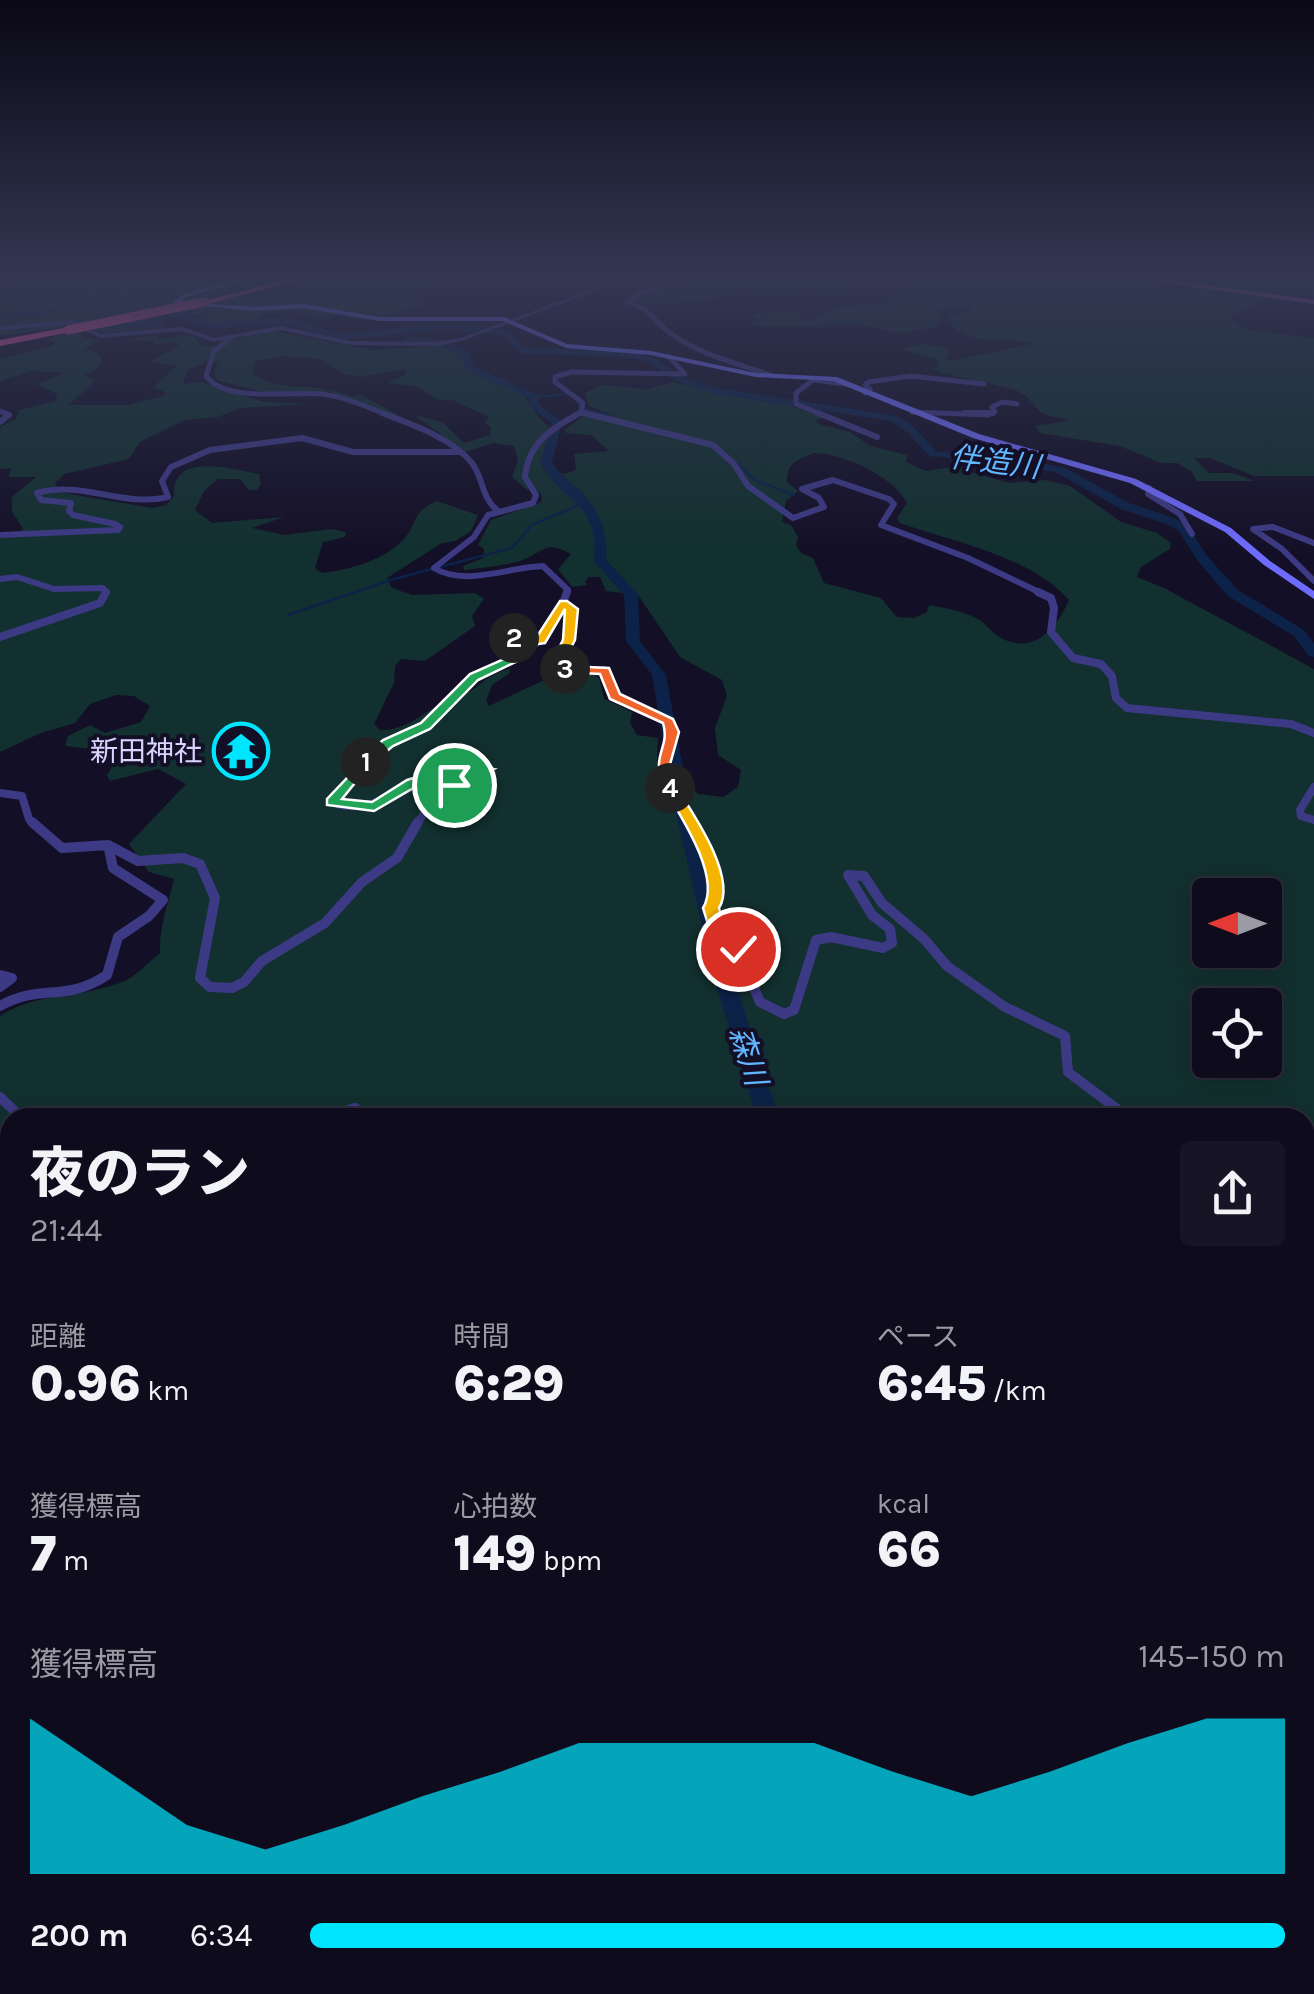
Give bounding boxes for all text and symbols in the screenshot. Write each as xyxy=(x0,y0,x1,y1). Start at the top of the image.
water label: 伴造川 xyxy=(948,439,1045,486)
pin: 2 xyxy=(489,613,539,663)
text: 2 xyxy=(506,621,522,654)
pin: 3 xyxy=(540,644,590,694)
text: 3 xyxy=(556,652,574,685)
temple icon: 新田神社 xyxy=(211,721,271,781)
place label: 新田神社 xyxy=(90,735,202,768)
pin: 1 xyxy=(341,737,391,787)
pin xyxy=(412,743,497,828)
text: 1 xyxy=(361,745,371,778)
icon: arrive xyxy=(427,758,482,813)
pin: 4 xyxy=(645,763,695,813)
text: 4 xyxy=(662,771,678,804)
north arrow xyxy=(1192,878,1282,968)
map controls xyxy=(1192,878,1282,1078)
pin xyxy=(696,907,781,992)
icon: check xyxy=(711,922,766,977)
button: locate xyxy=(1192,988,1282,1078)
water label: 森川 xyxy=(722,1022,775,1093)
button: share xyxy=(1180,1141,1285,1246)
text: 夜のラン xyxy=(30,1142,250,1206)
text: 21:44 xyxy=(30,1212,102,1249)
text: 距離 xyxy=(30,1320,86,1353)
text: 時間 xyxy=(453,1320,509,1353)
text: ペース xyxy=(877,1320,959,1353)
text: 0.96 xyxy=(30,1354,141,1413)
text: 6:29 xyxy=(453,1354,565,1413)
text: 6:45 xyxy=(877,1354,986,1413)
text: km xyxy=(141,1374,189,1407)
text: /km xyxy=(986,1374,1047,1407)
text: kcal xyxy=(877,1487,930,1520)
text: 獲得標高 xyxy=(30,1490,142,1523)
text: 心拍数 xyxy=(453,1490,537,1523)
text: 66 xyxy=(877,1520,941,1579)
text: 7 xyxy=(30,1524,56,1583)
text: 149 xyxy=(453,1524,536,1583)
text: m xyxy=(56,1544,89,1577)
text: bpm xyxy=(536,1544,602,1577)
text: 145–150 m xyxy=(1138,1638,1285,1675)
text: 獲得標高 xyxy=(30,1646,158,1683)
text: 200 m xyxy=(30,1917,128,1954)
text: 6:34 xyxy=(190,1917,252,1954)

